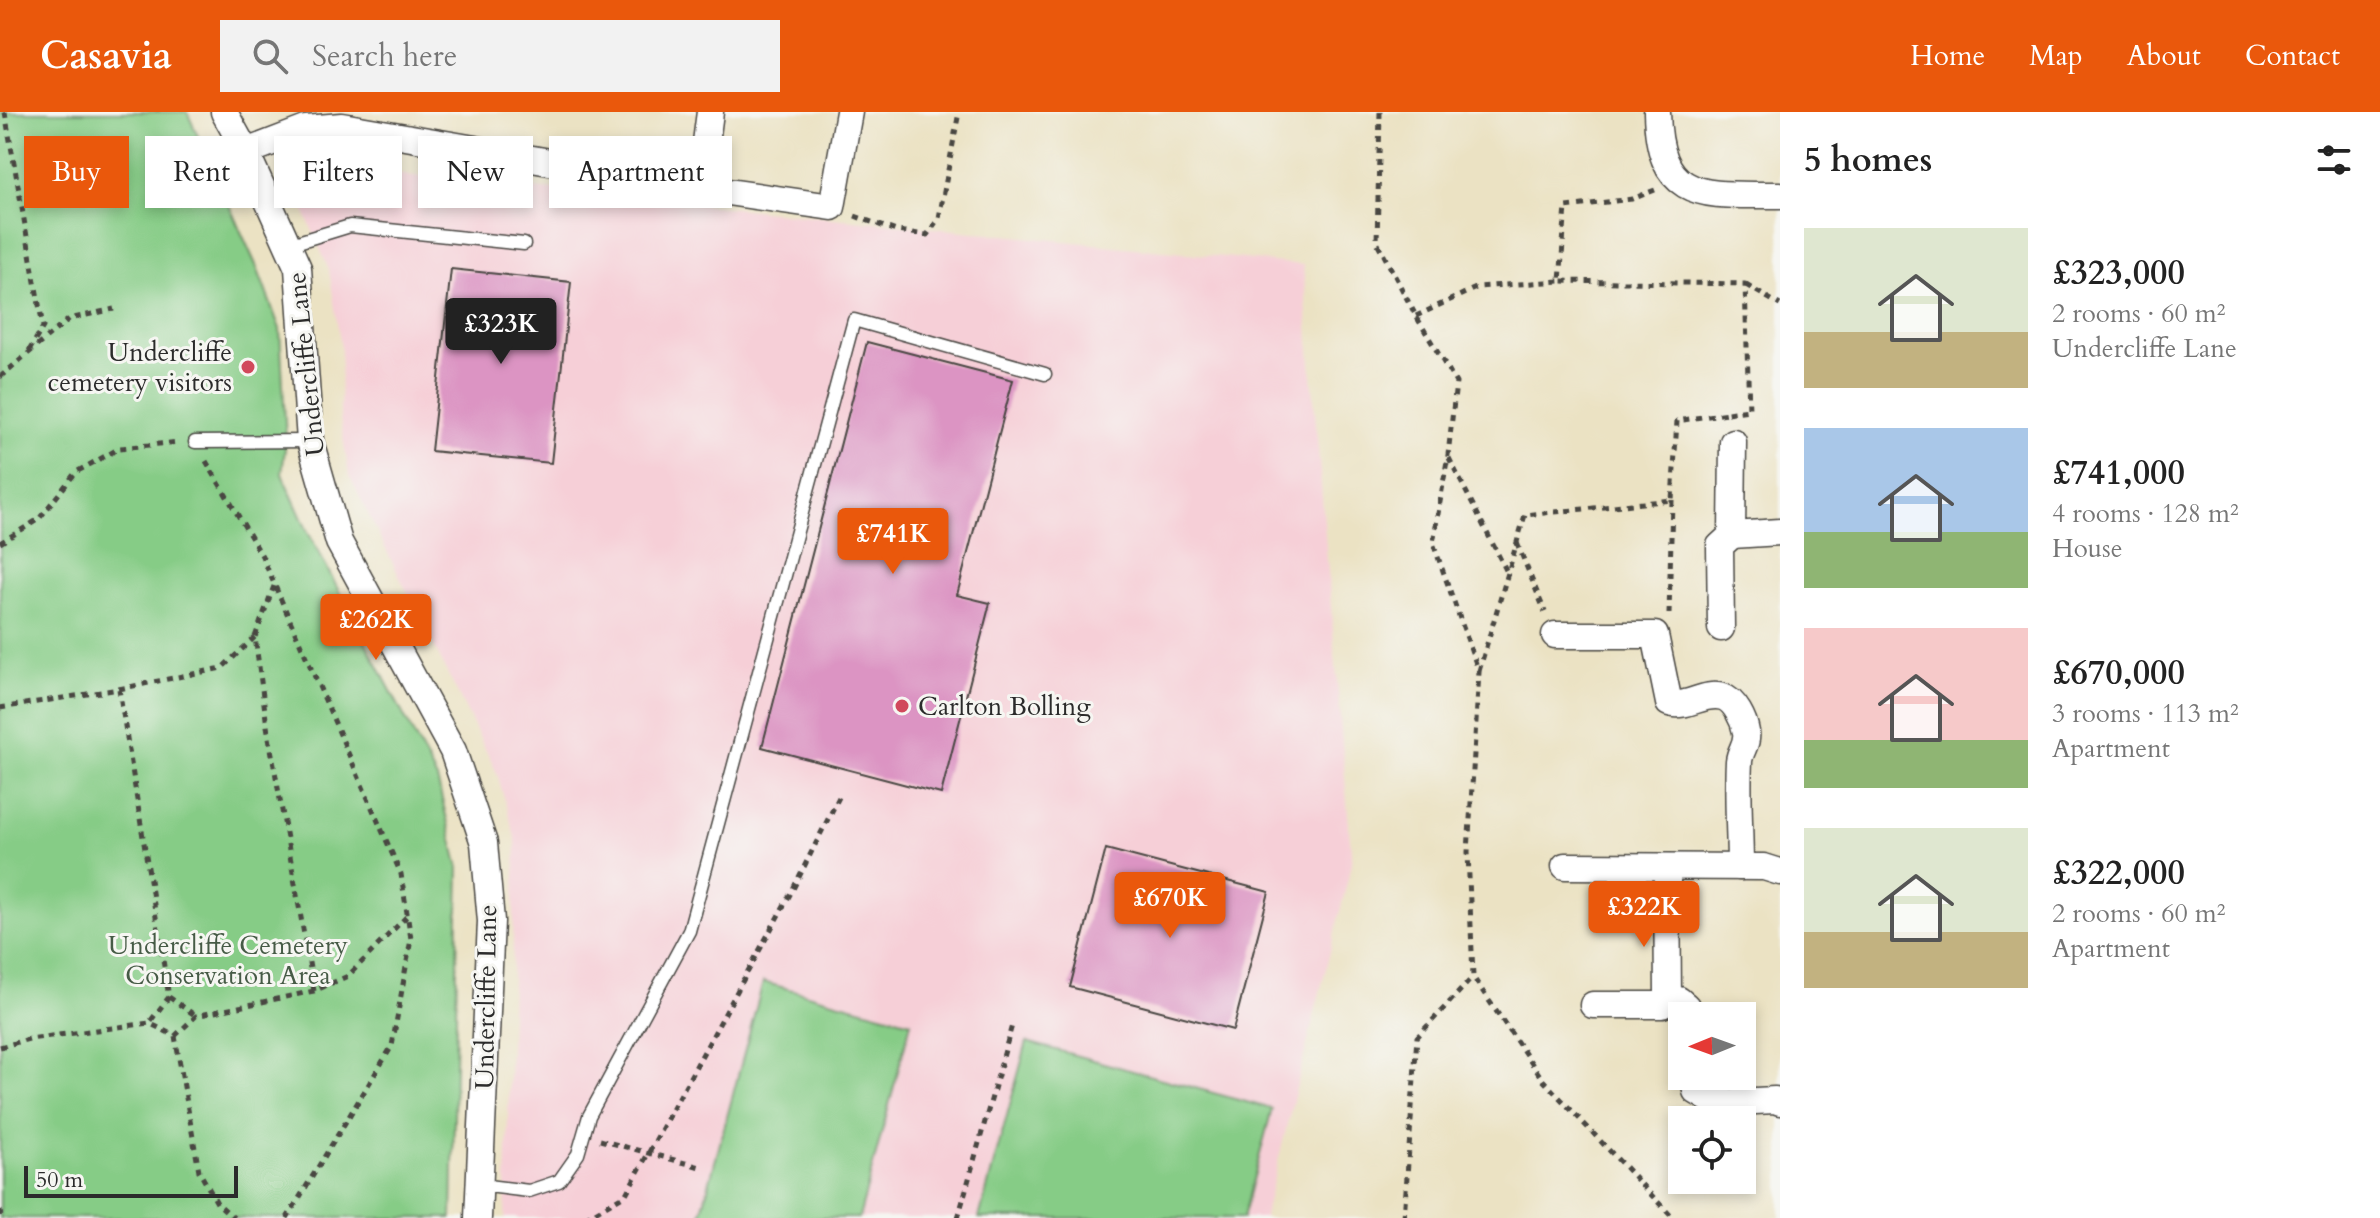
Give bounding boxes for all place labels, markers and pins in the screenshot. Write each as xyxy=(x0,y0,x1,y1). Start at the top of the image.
pin: £323K xyxy=(445,298,557,366)
place label: Undercliffe cemetery visitors xyxy=(47,335,232,400)
marker: Undercliffe cemetery visitors xyxy=(239,358,257,376)
pin: £741K xyxy=(837,508,949,576)
pin: £262K xyxy=(320,594,432,662)
place label: Carlton Bolling xyxy=(918,689,1091,724)
marker: Carlton Bolling xyxy=(893,697,911,715)
pin: £670K xyxy=(1114,872,1226,940)
pin: £322K xyxy=(1588,881,1700,949)

